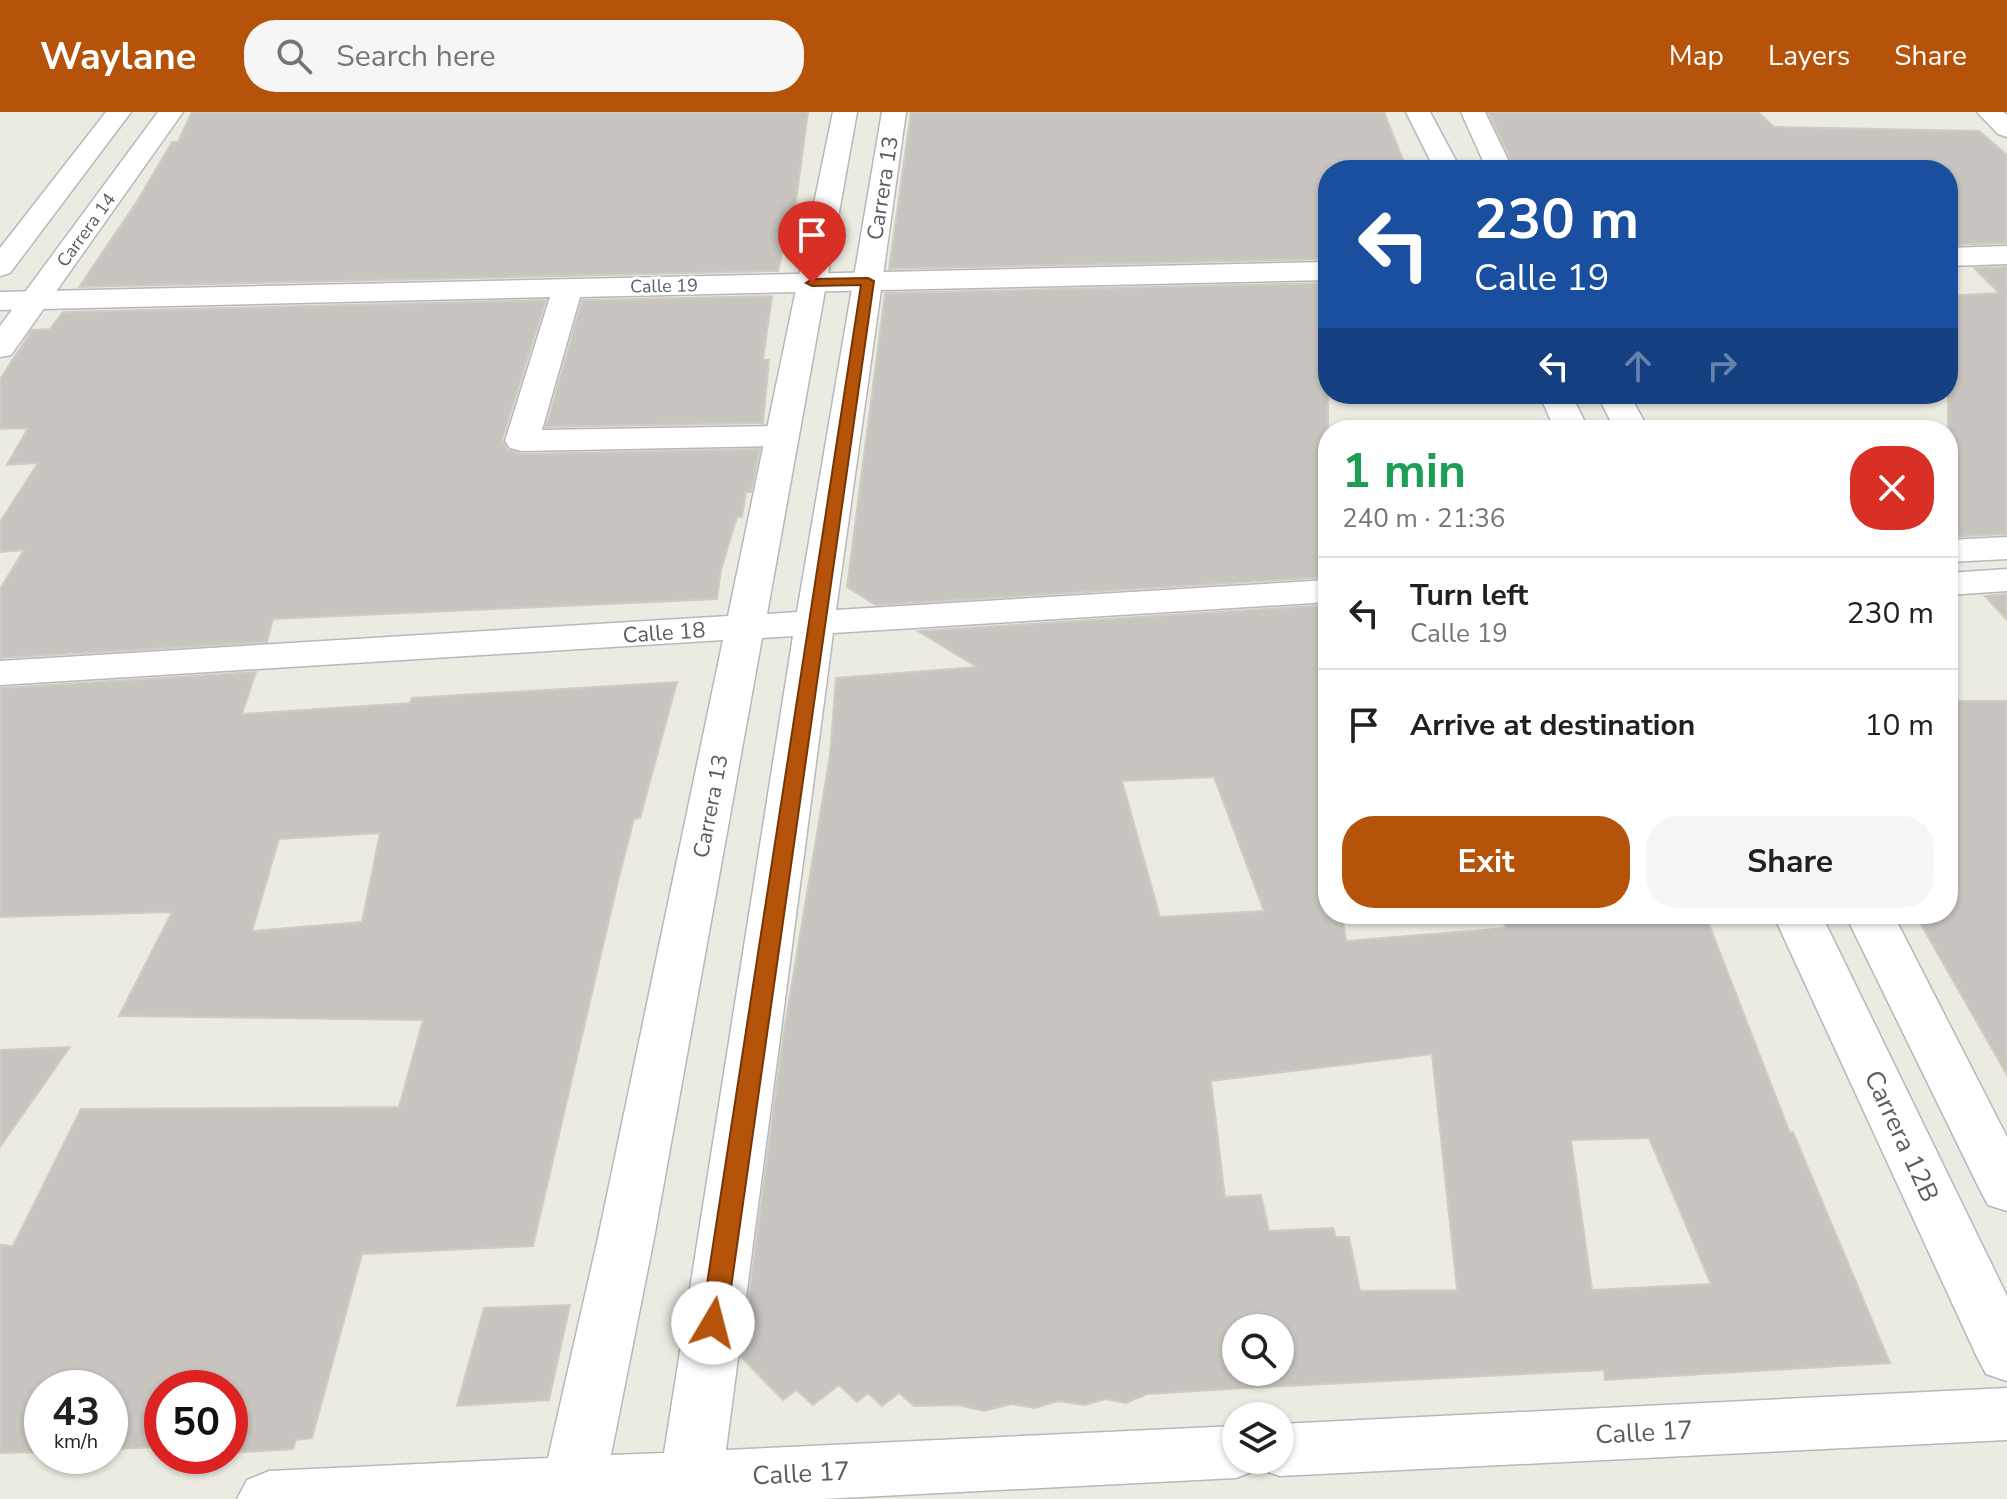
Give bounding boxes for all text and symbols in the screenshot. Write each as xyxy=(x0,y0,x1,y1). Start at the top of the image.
search box xyxy=(244,20,804,92)
text: Waylane xyxy=(40,31,196,82)
icon: search xyxy=(272,34,316,78)
text: Search here xyxy=(336,36,495,77)
text: Map xyxy=(1669,37,1724,75)
text: Layers xyxy=(1768,37,1850,75)
text: Share xyxy=(1894,37,1967,75)
street label: Carrera 13 xyxy=(860,134,906,242)
text: 230 m xyxy=(1474,181,1639,258)
street label: Carrera 14 xyxy=(51,188,121,272)
icon: left xyxy=(1342,192,1446,296)
pin xyxy=(778,201,846,283)
icon: arrive xyxy=(790,213,834,257)
text: Calle 19 xyxy=(1474,254,1609,303)
street label: Calle 19 xyxy=(630,273,698,299)
icon: left xyxy=(1532,344,1576,388)
icon: ahead xyxy=(1616,344,1660,388)
icon: right xyxy=(1700,344,1744,388)
text: 1 min xyxy=(1342,438,1466,504)
button: close xyxy=(1850,446,1934,530)
text: 240 m · 21:36 xyxy=(1342,501,1505,536)
text: Turn left xyxy=(1410,575,1528,616)
icon: left xyxy=(1342,591,1386,635)
text: 230 m xyxy=(1847,593,1934,634)
street label: Calle 18 xyxy=(622,615,706,651)
text: Calle 19 xyxy=(1410,616,1508,651)
icon: arrive xyxy=(1342,703,1386,747)
text: Arrive at destination xyxy=(1410,705,1695,746)
text: 10 m xyxy=(1865,705,1934,746)
street label: Carrera 13 xyxy=(686,752,736,861)
button: Exit xyxy=(1342,816,1630,908)
button: Share xyxy=(1646,816,1934,908)
street label: Carrera 12B xyxy=(1856,1065,1947,1208)
position arrow xyxy=(671,1281,755,1365)
map controls xyxy=(1222,1314,1294,1474)
button: search xyxy=(1222,1314,1294,1386)
speed limit sign: 50 xyxy=(144,1370,248,1474)
text: 43 xyxy=(52,1385,100,1439)
button: layers xyxy=(1222,1402,1294,1474)
street label: Calle 17 xyxy=(1594,1412,1694,1453)
text: km/h xyxy=(54,1428,98,1455)
street label: Calle 17 xyxy=(751,1453,851,1494)

